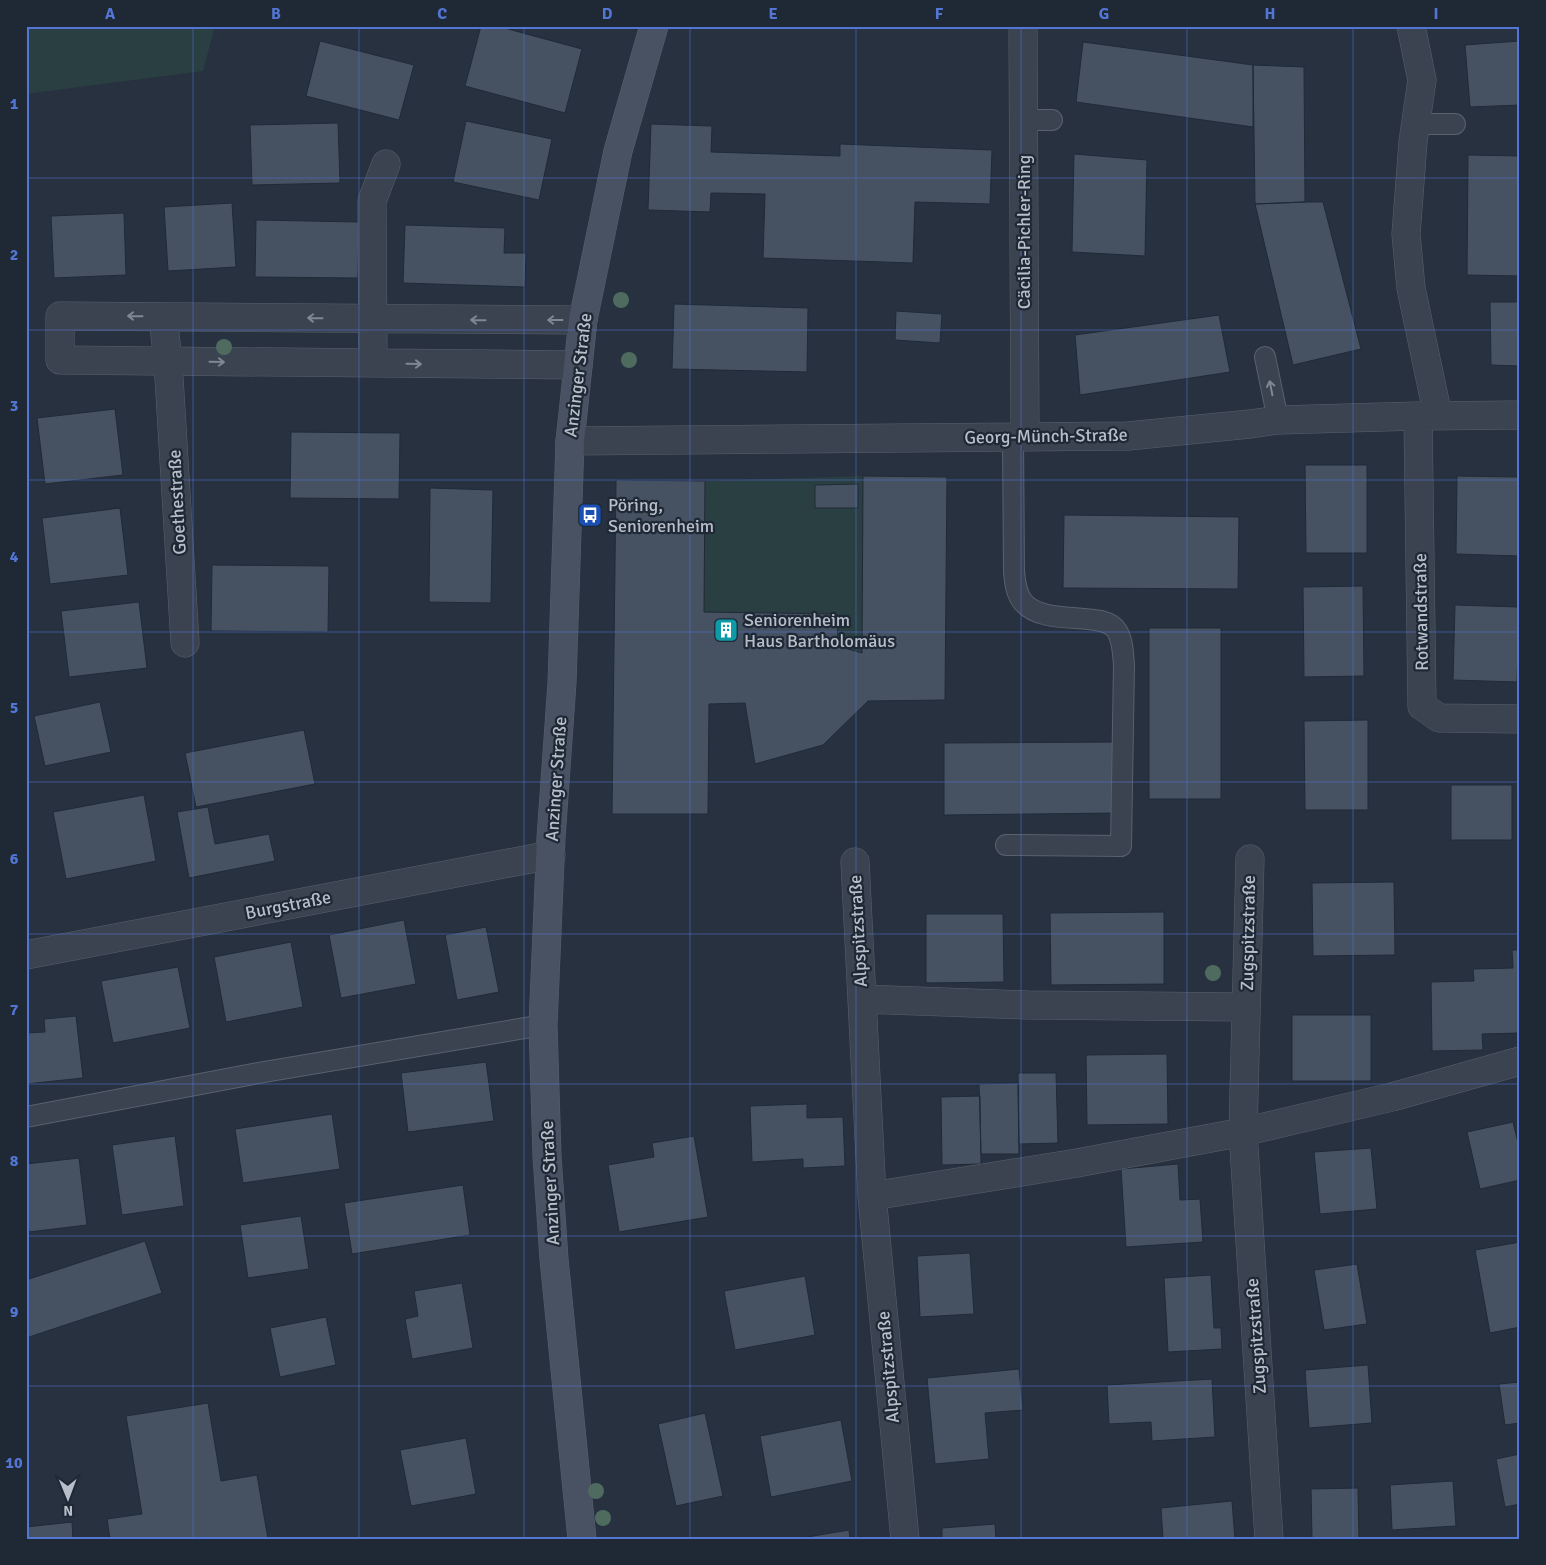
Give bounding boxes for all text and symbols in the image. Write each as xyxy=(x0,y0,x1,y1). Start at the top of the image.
text: A xyxy=(105,4,116,24)
text: B xyxy=(271,4,281,24)
text: C xyxy=(437,4,447,24)
text: D xyxy=(602,4,613,24)
text: E xyxy=(768,4,778,24)
text: F xyxy=(935,4,944,24)
text: G xyxy=(1099,4,1109,24)
text: H xyxy=(1265,4,1275,24)
text: I xyxy=(1433,4,1439,24)
text: 1 xyxy=(10,94,19,114)
street label: Cäcilia-Pichler-Ring xyxy=(1013,155,1035,309)
text: 2 xyxy=(10,245,18,265)
one-way arrow xyxy=(127,311,144,321)
street label: Anzinger Straße xyxy=(559,312,597,438)
one-way arrow xyxy=(307,313,324,323)
one-way arrow xyxy=(470,315,486,325)
one-way arrow xyxy=(547,315,564,325)
one-way arrow xyxy=(208,357,225,367)
one-way arrow xyxy=(406,359,422,369)
one-way arrow xyxy=(1266,380,1276,396)
text: 3 xyxy=(10,396,18,416)
street label: Georg-Münch-Straße xyxy=(964,424,1128,448)
street label: Goethestraße xyxy=(163,449,191,555)
place label: Pöring, Seniorenheim xyxy=(608,494,714,537)
bus stop icon: Pöring, Seniorenheim xyxy=(577,502,603,528)
text: 4 xyxy=(10,547,19,567)
street label: Rotwandstraße xyxy=(1409,553,1433,671)
place label: Seniorenheim Haus Bartholomäus xyxy=(744,609,895,652)
building icon: Seniorenheim Haus Bartholomäus xyxy=(713,617,739,643)
text: 5 xyxy=(10,698,18,718)
street label: Anzinger Straße xyxy=(541,716,571,842)
text: 6 xyxy=(10,849,19,869)
street label: Alpspitzstraße xyxy=(844,874,872,988)
street label: Zugspitzstraße xyxy=(1236,875,1260,991)
street label: Burgstraße xyxy=(243,886,333,924)
text: 7 xyxy=(10,1000,19,1020)
street label: Anzinger Straße xyxy=(536,1120,564,1246)
text: 8 xyxy=(10,1151,19,1171)
street label: Zugspitzstraße xyxy=(1241,1277,1271,1395)
text: 9 xyxy=(10,1302,19,1322)
street label: Alpspitzstraße xyxy=(872,1310,904,1424)
text: 10 xyxy=(5,1453,23,1473)
north arrow xyxy=(42,1472,92,1522)
text: N xyxy=(63,1502,73,1519)

